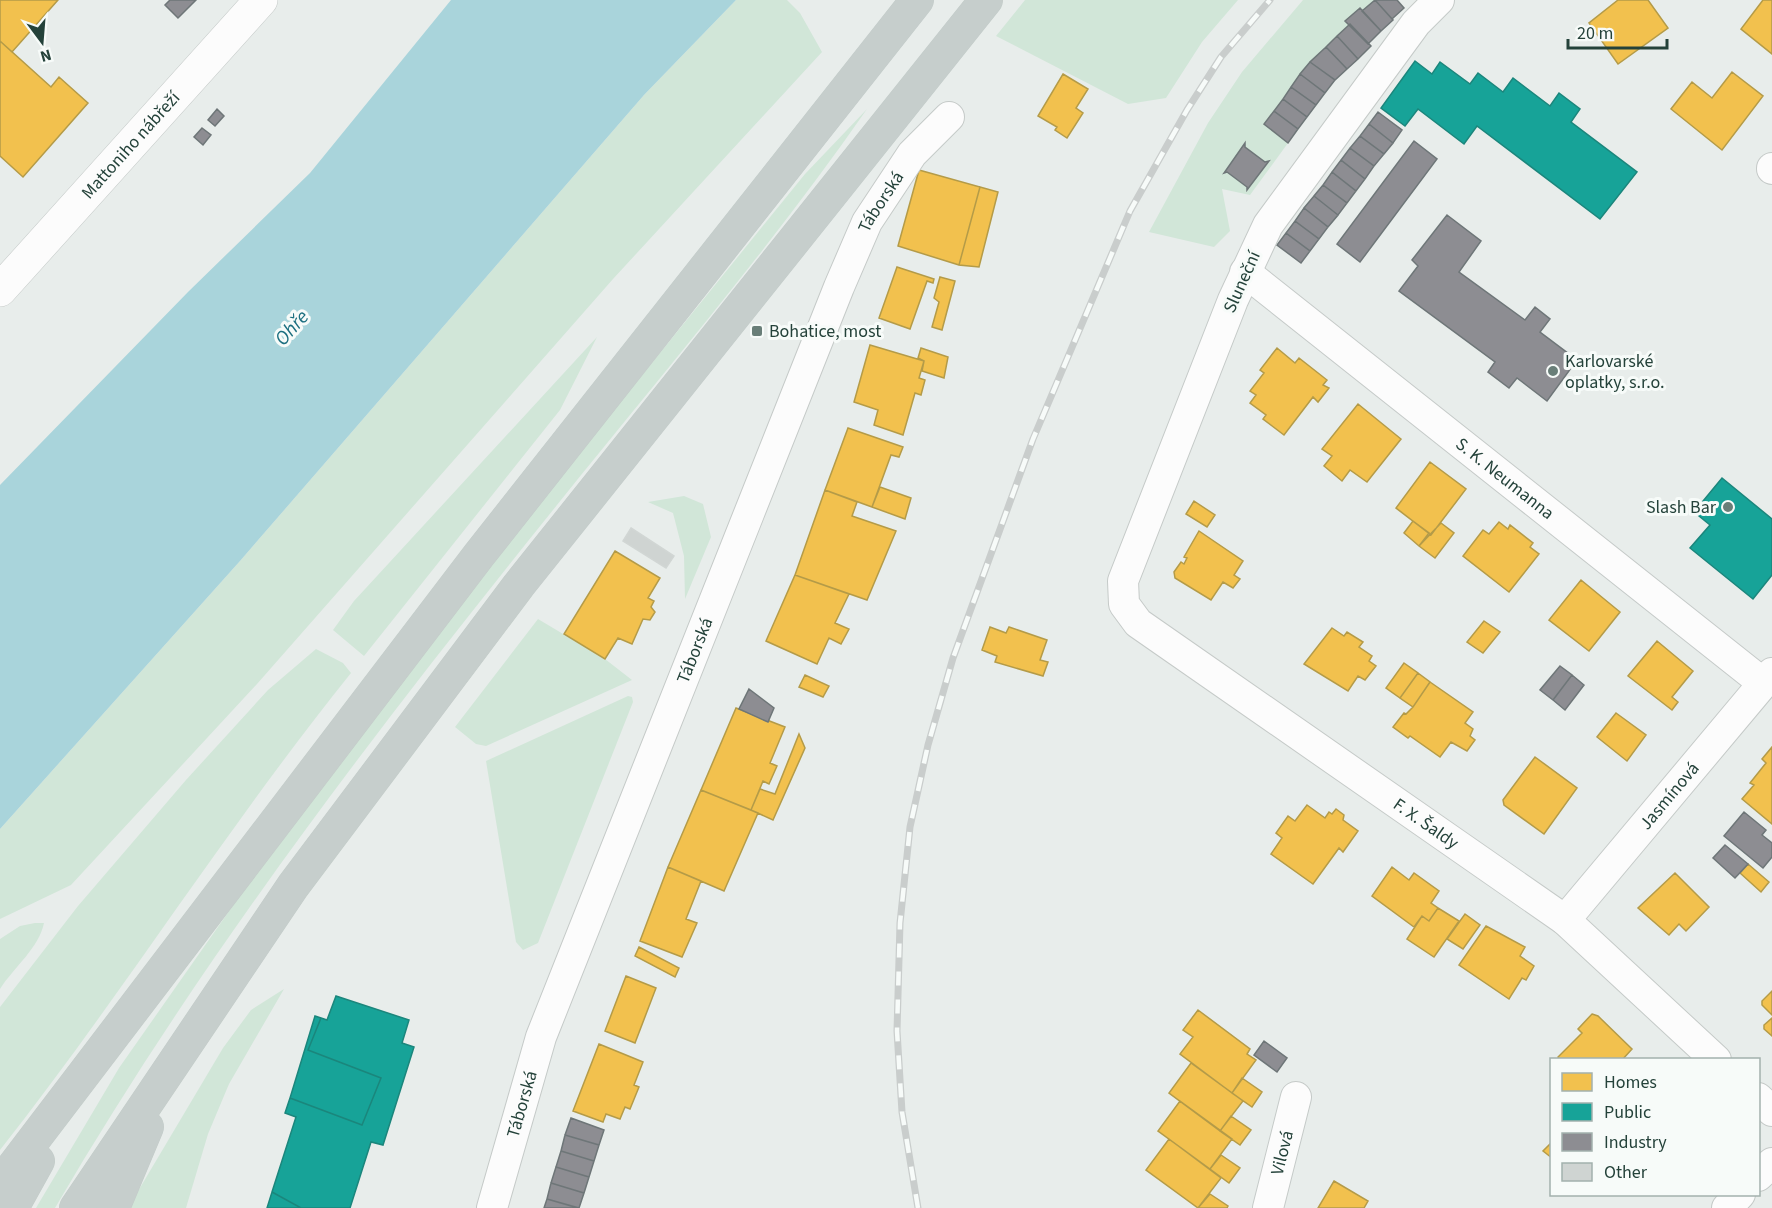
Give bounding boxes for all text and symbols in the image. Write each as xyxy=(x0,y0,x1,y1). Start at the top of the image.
north arrow xyxy=(12,12,72,72)
scale bar xyxy=(1568,12,1667,50)
text: 20 m xyxy=(1577,21,1613,46)
text: N xyxy=(38,43,54,67)
street label: Mattoniho nábřeží xyxy=(75,85,186,204)
street label: Táborská xyxy=(852,166,910,236)
street label: Sluneční xyxy=(1217,247,1267,317)
water label: Ohře xyxy=(268,304,316,352)
place label: Bohatice, most xyxy=(769,319,881,344)
marker: Bohatice, most xyxy=(750,324,764,338)
place label: Karlovarské oplatky, s.r.o. xyxy=(1565,349,1665,395)
marker: Karlovarské oplatky, s.r.o. xyxy=(1546,364,1560,378)
street label: S. K. Neumanna xyxy=(1451,431,1560,525)
place label: Slash Bar xyxy=(1646,495,1717,520)
marker: Slash Bar xyxy=(1721,500,1735,514)
street label: Táborská xyxy=(670,614,719,687)
street label: Jasmínová xyxy=(1633,757,1705,835)
street label: F. X. Šaldy xyxy=(1388,792,1464,855)
legend xyxy=(1550,1058,1760,1196)
street label: Táborská xyxy=(500,1068,543,1141)
text: Homes xyxy=(1604,1070,1657,1095)
text: Public xyxy=(1604,1100,1651,1125)
street label: Vilová xyxy=(1264,1128,1300,1178)
text: Industry xyxy=(1604,1130,1667,1155)
text: Other xyxy=(1604,1160,1648,1185)

